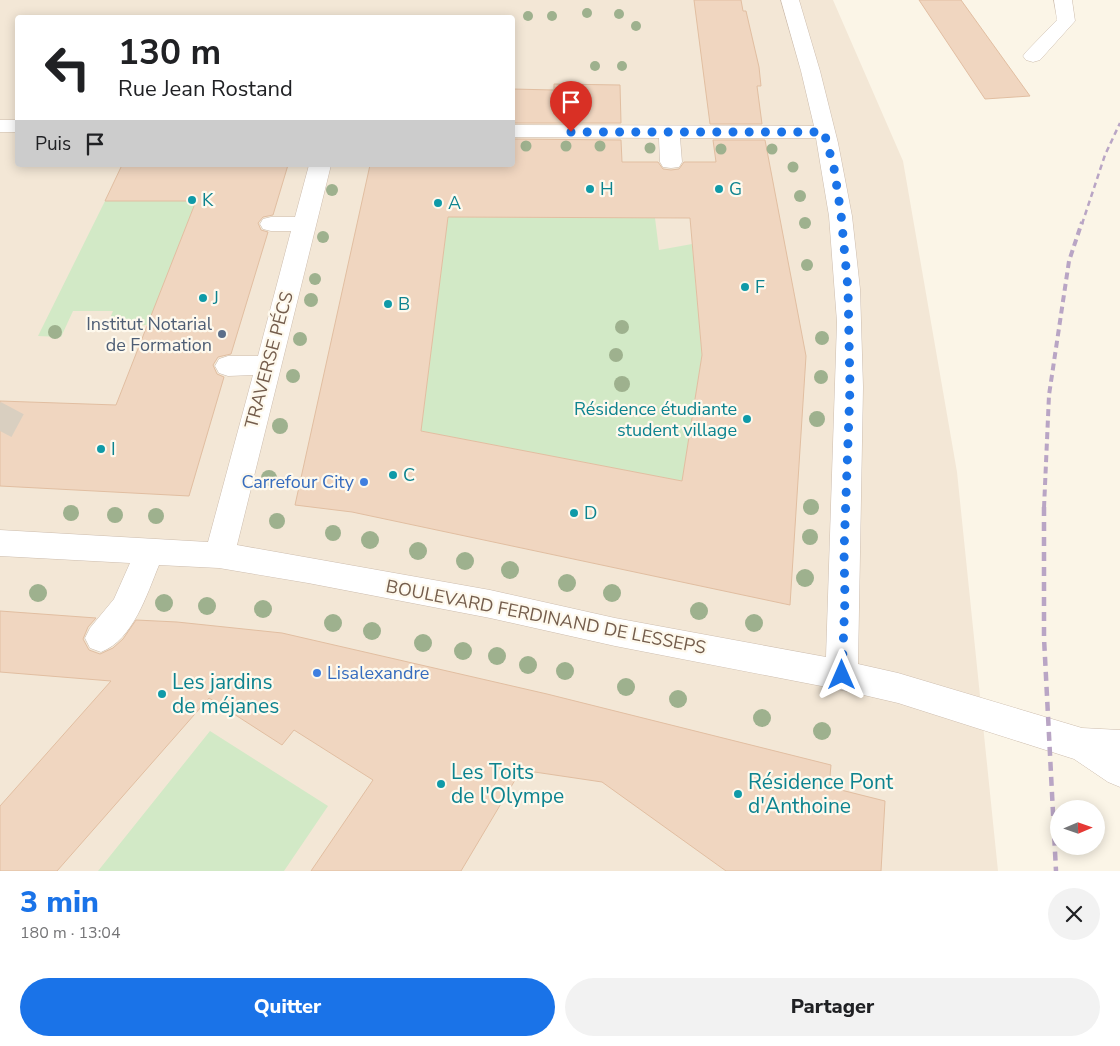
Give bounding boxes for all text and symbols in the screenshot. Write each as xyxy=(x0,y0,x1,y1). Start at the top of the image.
text: 130 m xyxy=(118,29,221,76)
icon: left xyxy=(35,35,100,100)
text: Rue Jean Rostand xyxy=(118,74,293,104)
pin xyxy=(550,81,592,132)
icon: arrive xyxy=(557,88,585,116)
icon: arrive xyxy=(81,130,109,158)
text: Puis xyxy=(35,131,71,157)
place label: H xyxy=(600,177,614,201)
place label: G xyxy=(729,177,742,201)
marker: H xyxy=(584,183,596,195)
marker: G xyxy=(713,183,725,195)
place label: K xyxy=(202,188,214,212)
place label: A xyxy=(448,191,461,215)
marker: K xyxy=(186,194,198,206)
marker: A xyxy=(432,197,444,209)
place label: F xyxy=(755,275,765,299)
marker: F xyxy=(739,281,751,293)
place label: J xyxy=(212,286,219,310)
street label: TRAVERSE PÉCS xyxy=(239,289,299,431)
marker: J xyxy=(197,292,209,304)
place label: B xyxy=(398,292,410,316)
marker: B xyxy=(382,298,394,310)
place label: Institut Notarial de Formation xyxy=(86,312,213,357)
marker: Institut Notarial de Formation xyxy=(216,328,228,340)
place label: Résidence étudiante student village xyxy=(574,397,737,442)
marker: Résidence étudiante student village xyxy=(741,413,753,425)
place label: I xyxy=(111,437,116,461)
marker: I xyxy=(95,443,107,455)
place label: C xyxy=(403,463,415,487)
marker: C xyxy=(387,469,399,481)
place label: Carrefour City xyxy=(241,470,355,494)
marker: Carrefour City xyxy=(358,476,370,488)
place label: D xyxy=(584,501,597,525)
marker: D xyxy=(568,507,580,519)
street label: BOULEVARD FERDINAND DE LESSEPS xyxy=(384,574,708,660)
position arrow xyxy=(815,648,867,700)
place label: Lisalexandre xyxy=(327,661,429,685)
marker: Lisalexandre xyxy=(311,667,323,679)
place label: Les jardins de méjanes xyxy=(172,668,279,720)
marker: Les jardins de méjanes xyxy=(156,688,168,700)
place label: Les Toits de l'Olympe xyxy=(451,758,564,810)
place label: Résidence Pont d'Anthoine xyxy=(748,768,894,820)
marker: Les Toits de l'Olympe xyxy=(435,778,447,790)
marker: Résidence Pont d'Anthoine xyxy=(732,788,744,800)
north arrow xyxy=(1050,800,1105,855)
map controls xyxy=(1050,800,1105,855)
text: 3 min xyxy=(20,882,99,923)
button: close xyxy=(1048,888,1100,940)
text: 180 m · 13:04 xyxy=(20,922,121,944)
button: Quitter xyxy=(20,978,555,1036)
button: Partager xyxy=(565,978,1100,1036)

